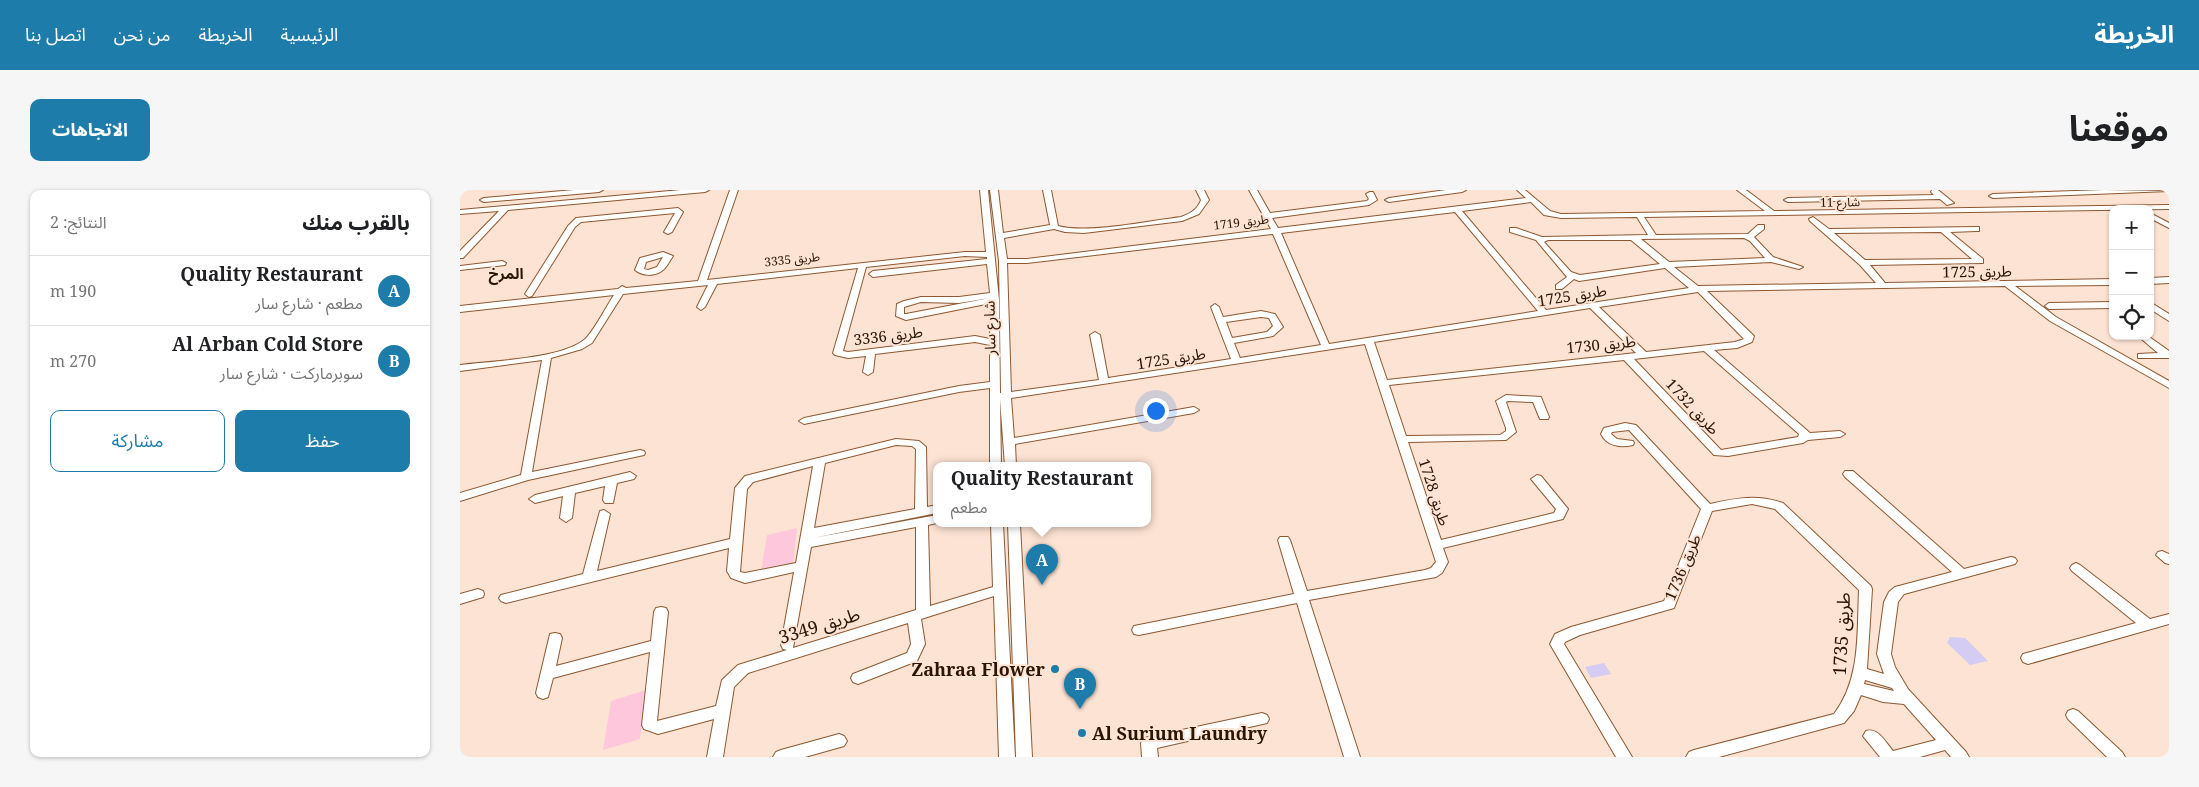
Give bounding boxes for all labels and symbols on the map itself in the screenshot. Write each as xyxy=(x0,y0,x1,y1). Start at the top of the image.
street label: شارع 11 xyxy=(1820,193,1860,212)
street label: طريق 1719 xyxy=(1212,210,1270,234)
street label: طريق 3335 xyxy=(763,248,821,270)
street label: طريق 1725 xyxy=(1942,260,2012,283)
district label: المرخ xyxy=(489,263,523,285)
street label: طريق 1725 xyxy=(1536,280,1608,311)
street label: شارع سار xyxy=(979,300,1002,357)
street label: طريق 3336 xyxy=(852,321,924,350)
street label: طريق 1730 xyxy=(1565,330,1637,359)
street label: طريق 1725 xyxy=(1135,343,1207,374)
street label: طريق 1732 xyxy=(1661,374,1724,439)
your location xyxy=(1143,398,1169,424)
street label: طريق 1728 xyxy=(1414,456,1455,529)
street label: طريق 1736 xyxy=(1659,531,1706,603)
pin: A xyxy=(1026,544,1058,585)
street label: طريق 1735 xyxy=(1827,592,1855,676)
street label: طريق 3349 xyxy=(775,601,863,649)
place label: Zahraa Flower xyxy=(911,657,1046,681)
marker: Zahraa Flower xyxy=(1049,663,1061,675)
pin: B xyxy=(1064,668,1096,709)
place label: Al Surium Laundry xyxy=(1092,721,1268,745)
marker: Al Surium Laundry xyxy=(1076,727,1088,739)

